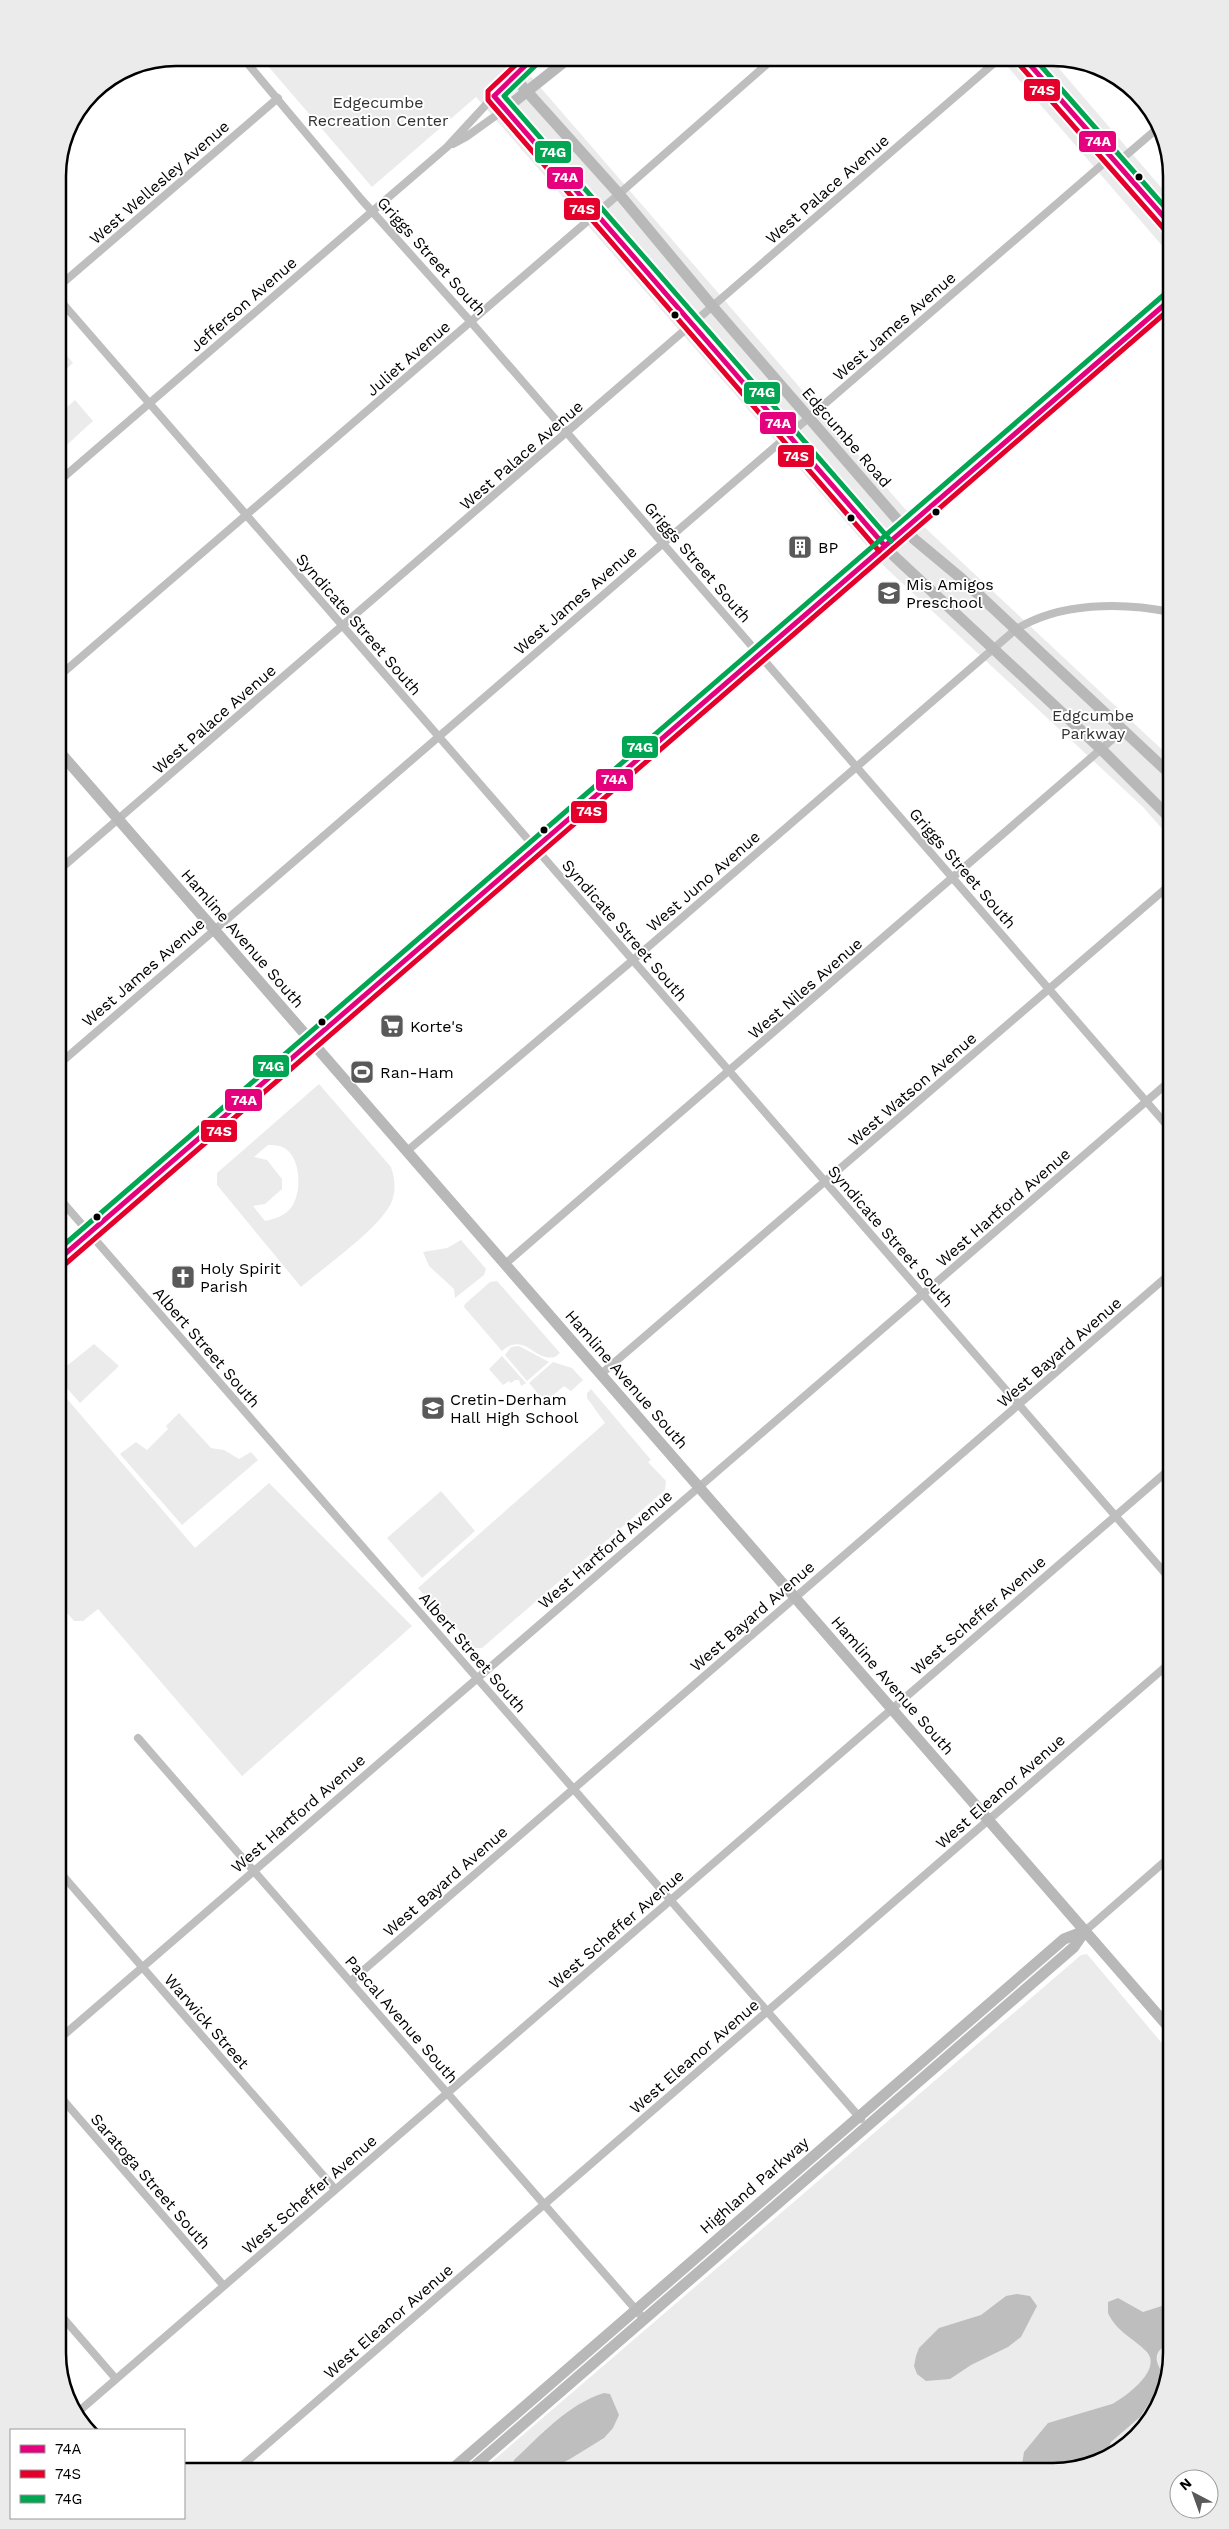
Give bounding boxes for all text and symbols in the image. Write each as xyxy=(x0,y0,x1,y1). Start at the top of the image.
line badge: 74S xyxy=(1023,78,1061,102)
text: 74S xyxy=(1029,82,1055,98)
park label: Edgecumbe Recreation Center xyxy=(307,93,449,130)
street label: West Wellesley Avenue xyxy=(86,117,233,248)
line badge: 74A xyxy=(1078,130,1117,153)
street label: West Palace Avenue xyxy=(762,131,893,248)
text: 74A xyxy=(1085,133,1111,149)
line badge: 74G xyxy=(534,140,572,164)
text: 74G xyxy=(540,144,566,160)
line badge: 74A xyxy=(546,166,584,190)
text: 74A xyxy=(552,169,578,185)
unlabelled marker xyxy=(1134,172,1144,182)
street label: Griggs Street South xyxy=(373,193,490,320)
line badge: 74S xyxy=(563,197,601,221)
text: 74S xyxy=(569,201,595,217)
street label: Jefferson Avenue xyxy=(186,253,301,356)
street label: West James Avenue xyxy=(829,268,960,385)
unlabelled marker xyxy=(670,310,680,320)
street label: Juliet Avenue xyxy=(362,317,454,400)
line badge: 74G xyxy=(743,381,781,405)
street label: Edgcumbe Road xyxy=(798,383,895,491)
text: 74G xyxy=(749,384,775,400)
street label: West Palace Avenue xyxy=(456,397,587,514)
line badge: 74A xyxy=(759,411,797,435)
text: 74A xyxy=(765,415,791,431)
line badge: 74S xyxy=(777,444,815,468)
text: 74S xyxy=(783,448,809,464)
street label: Griggs Street South xyxy=(640,498,755,626)
unlabelled marker xyxy=(931,507,941,517)
unlabelled marker xyxy=(846,513,856,523)
building icon: BP xyxy=(787,534,813,560)
place label: BP xyxy=(818,538,838,557)
street label: West James Avenue xyxy=(510,542,641,659)
street label: Syndicate Street South xyxy=(292,550,425,699)
place label: Mis Amigos Preschool xyxy=(906,575,994,612)
school or university icon: Mis Amigos Preschool xyxy=(876,580,902,606)
street label: West Palace Avenue xyxy=(149,661,280,778)
park label: Edgcumbe Parkway xyxy=(1052,706,1134,743)
line badge: 74G xyxy=(621,735,659,759)
text: 74G xyxy=(627,739,653,755)
line badge: 74A xyxy=(595,768,634,792)
text: 74A xyxy=(601,771,627,787)
line badge: 74S xyxy=(570,800,608,824)
text: 74S xyxy=(576,803,602,819)
street label: Griggs Street South xyxy=(905,804,1020,932)
unlabelled marker xyxy=(539,825,549,835)
street label: West Juno Avenue xyxy=(643,827,764,936)
street label: Syndicate Street South xyxy=(558,856,691,1005)
street label: Hamline Avenue South xyxy=(177,865,308,1012)
street label: West James Avenue xyxy=(78,914,209,1031)
street label: West Niles Avenue xyxy=(745,934,866,1043)
supermarket icon: Korte's xyxy=(379,1013,405,1039)
unlabelled marker xyxy=(317,1017,327,1027)
place label: Korte's xyxy=(410,1017,463,1036)
street label: West Watson Avenue xyxy=(844,1028,980,1150)
line badge: 74G xyxy=(252,1054,290,1078)
text: 74G xyxy=(258,1058,284,1074)
sports icon: Ran-Ham xyxy=(349,1059,375,1085)
place label: Ran-Ham xyxy=(380,1063,454,1082)
line badge: 74A xyxy=(224,1088,263,1112)
text: 74A xyxy=(231,1092,257,1108)
line badge: 74S xyxy=(200,1119,238,1143)
text: 74S xyxy=(206,1123,232,1139)
street label: West Hartford Avenue xyxy=(933,1144,1074,1271)
street label: Syndicate Street South xyxy=(824,1162,957,1311)
unlabelled marker xyxy=(92,1212,102,1222)
place label: Holy Spirit Parish xyxy=(200,1259,281,1296)
church icon: Holy Spirit Parish xyxy=(170,1264,196,1290)
street label: Albert Street South xyxy=(149,1283,264,1411)
street label: West Bayard Avenue xyxy=(993,1293,1125,1412)
street label: Hamline Avenue South xyxy=(561,1306,692,1453)
place label: Cretin-Derham Hall High School xyxy=(450,1390,579,1427)
school or university icon: Cretin-Derham Hall High School xyxy=(420,1395,446,1421)
street label: West Hartford Avenue xyxy=(535,1486,676,1613)
street label: West Scheffer Avenue xyxy=(907,1552,1050,1679)
street label: West Bayard Avenue xyxy=(686,1557,818,1676)
street label: Albert Street South xyxy=(415,1588,530,1716)
street label: Hamline Avenue South xyxy=(827,1612,958,1759)
street label: West Eleanor Avenue xyxy=(932,1730,1069,1853)
street label: West Hartford Avenue xyxy=(228,1750,369,1877)
street label: West Bayard Avenue xyxy=(379,1822,511,1941)
street label: West Scheffer Avenue xyxy=(545,1866,688,1993)
street label: Pascal Avenue South xyxy=(341,1952,462,2087)
street label: Warwick Street xyxy=(160,1970,253,2073)
street label: West Eleanor Avenue xyxy=(626,1995,763,2118)
street label: Saratoga Street South xyxy=(87,2110,215,2253)
street label: West Scheffer Avenue xyxy=(238,2131,381,2258)
street label: Highland Parkway xyxy=(696,2132,813,2238)
street label: West Eleanor Avenue xyxy=(320,2260,457,2383)
legend xyxy=(10,2429,185,2519)
text: 74A xyxy=(55,2440,82,2458)
text: 74S xyxy=(55,2465,81,2483)
north arrow xyxy=(1169,2469,1219,2519)
text: N xyxy=(1176,2475,1195,2494)
text: 74G xyxy=(55,2490,82,2508)

